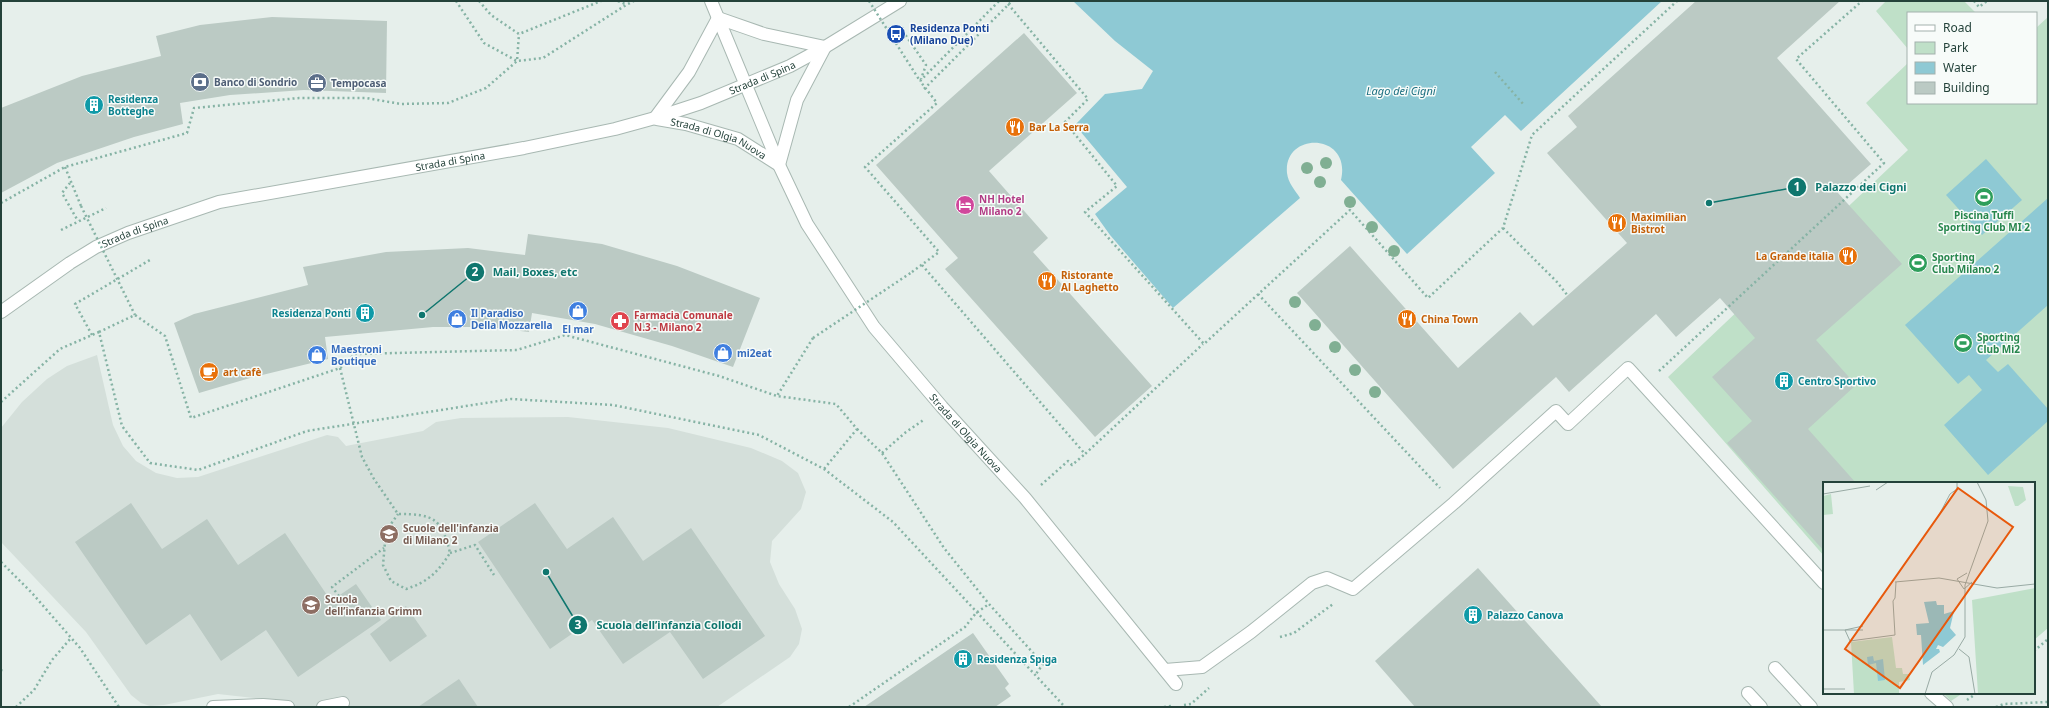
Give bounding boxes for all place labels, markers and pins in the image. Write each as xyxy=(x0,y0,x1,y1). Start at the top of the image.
place label: Residenza Ponti (Milano Due) xyxy=(910,21,989,47)
bus stop icon: Residenza Ponti (Milano Due) xyxy=(885,23,907,45)
bank icon: Banco di Sondrio xyxy=(189,71,211,93)
office icon: Tempocasa xyxy=(306,72,328,94)
place label: Banco di Sondrio xyxy=(214,75,297,89)
place label: Tempocasa xyxy=(331,76,387,90)
place label: Residenza Botteghe xyxy=(108,92,158,118)
building icon: Residenza Botteghe xyxy=(83,94,105,116)
restaurant icon: Bar La Serra xyxy=(1004,116,1026,138)
place label: Bar La Serra xyxy=(1029,120,1089,134)
callout: Palazzo dei Cigni xyxy=(1787,176,1914,199)
sports icon: Piscina Tuffi Sporting Club MI 2 xyxy=(1973,186,1995,208)
place label: NH Hotel Milano 2 xyxy=(979,192,1025,218)
hotel icon: NH Hotel Milano 2 xyxy=(954,194,976,216)
place label: Piscina Tuffi Sporting Club MI 2 xyxy=(1938,208,2030,234)
place label: Maximilian Bistrot xyxy=(1631,210,1686,236)
restaurant icon: Maximilian Bistrot xyxy=(1606,212,1628,234)
restaurant icon: La Grande italia xyxy=(1837,245,1859,267)
place label: La Grande italia xyxy=(1756,249,1834,263)
place label: Sporting Club Milano 2 xyxy=(1932,250,2000,276)
sports icon: Sporting Club Milano 2 xyxy=(1907,252,1929,274)
callout: Mail, Boxes, etc xyxy=(465,261,586,284)
place label: Ristorante Al Laghetto xyxy=(1061,268,1119,294)
restaurant icon: Ristorante Al Laghetto xyxy=(1036,270,1058,292)
shop icon: El mar xyxy=(567,300,589,322)
building icon: Residenza Ponti xyxy=(354,302,376,324)
place label: Residenza Ponti xyxy=(272,306,351,320)
place label: Il Paradiso Della Mozzarella xyxy=(471,306,552,332)
shop icon: Il Paradiso Della Mozzarella xyxy=(446,308,468,330)
place label: Farmacia Comunale N.3 - Milano 2 xyxy=(634,308,733,334)
restaurant icon: China Town xyxy=(1396,308,1418,330)
pharmacy icon: Farmacia Comunale N.3 - Milano 2 xyxy=(609,310,631,332)
place label: China Town xyxy=(1421,312,1478,326)
place label: El mar xyxy=(562,322,594,336)
place label: Sporting Club Mi2 xyxy=(1977,330,2020,356)
sports icon: Sporting Club Mi2 xyxy=(1952,332,1974,354)
place label: Maestroni Boutique xyxy=(331,342,382,368)
shop icon: mi2eat xyxy=(712,342,734,364)
shop icon: Maestroni Boutique xyxy=(306,344,328,366)
place label: mi2eat xyxy=(737,346,772,360)
cafe icon: art cafè xyxy=(198,361,220,383)
place label: art cafè xyxy=(223,365,261,379)
building icon: Centro Sportivo xyxy=(1773,370,1795,392)
place label: Centro Sportivo xyxy=(1798,374,1876,388)
place label: Scuole dell'infanzia di Milano 2 xyxy=(403,521,499,547)
school or university icon: Scuole dell'infanzia di Milano 2 xyxy=(378,523,400,545)
place label: Scuola dell’infanzia Grimm xyxy=(325,592,422,618)
school or university icon: Scuola dell’infanzia Grimm xyxy=(300,594,322,616)
building icon: Palazzo Canova xyxy=(1462,604,1484,626)
place label: Palazzo Canova xyxy=(1487,608,1564,622)
callout: Scuola dell’infanzia Collodi xyxy=(568,613,749,636)
building icon: Residenza Spiga xyxy=(952,648,974,670)
place label: Residenza Spiga xyxy=(977,652,1057,666)

